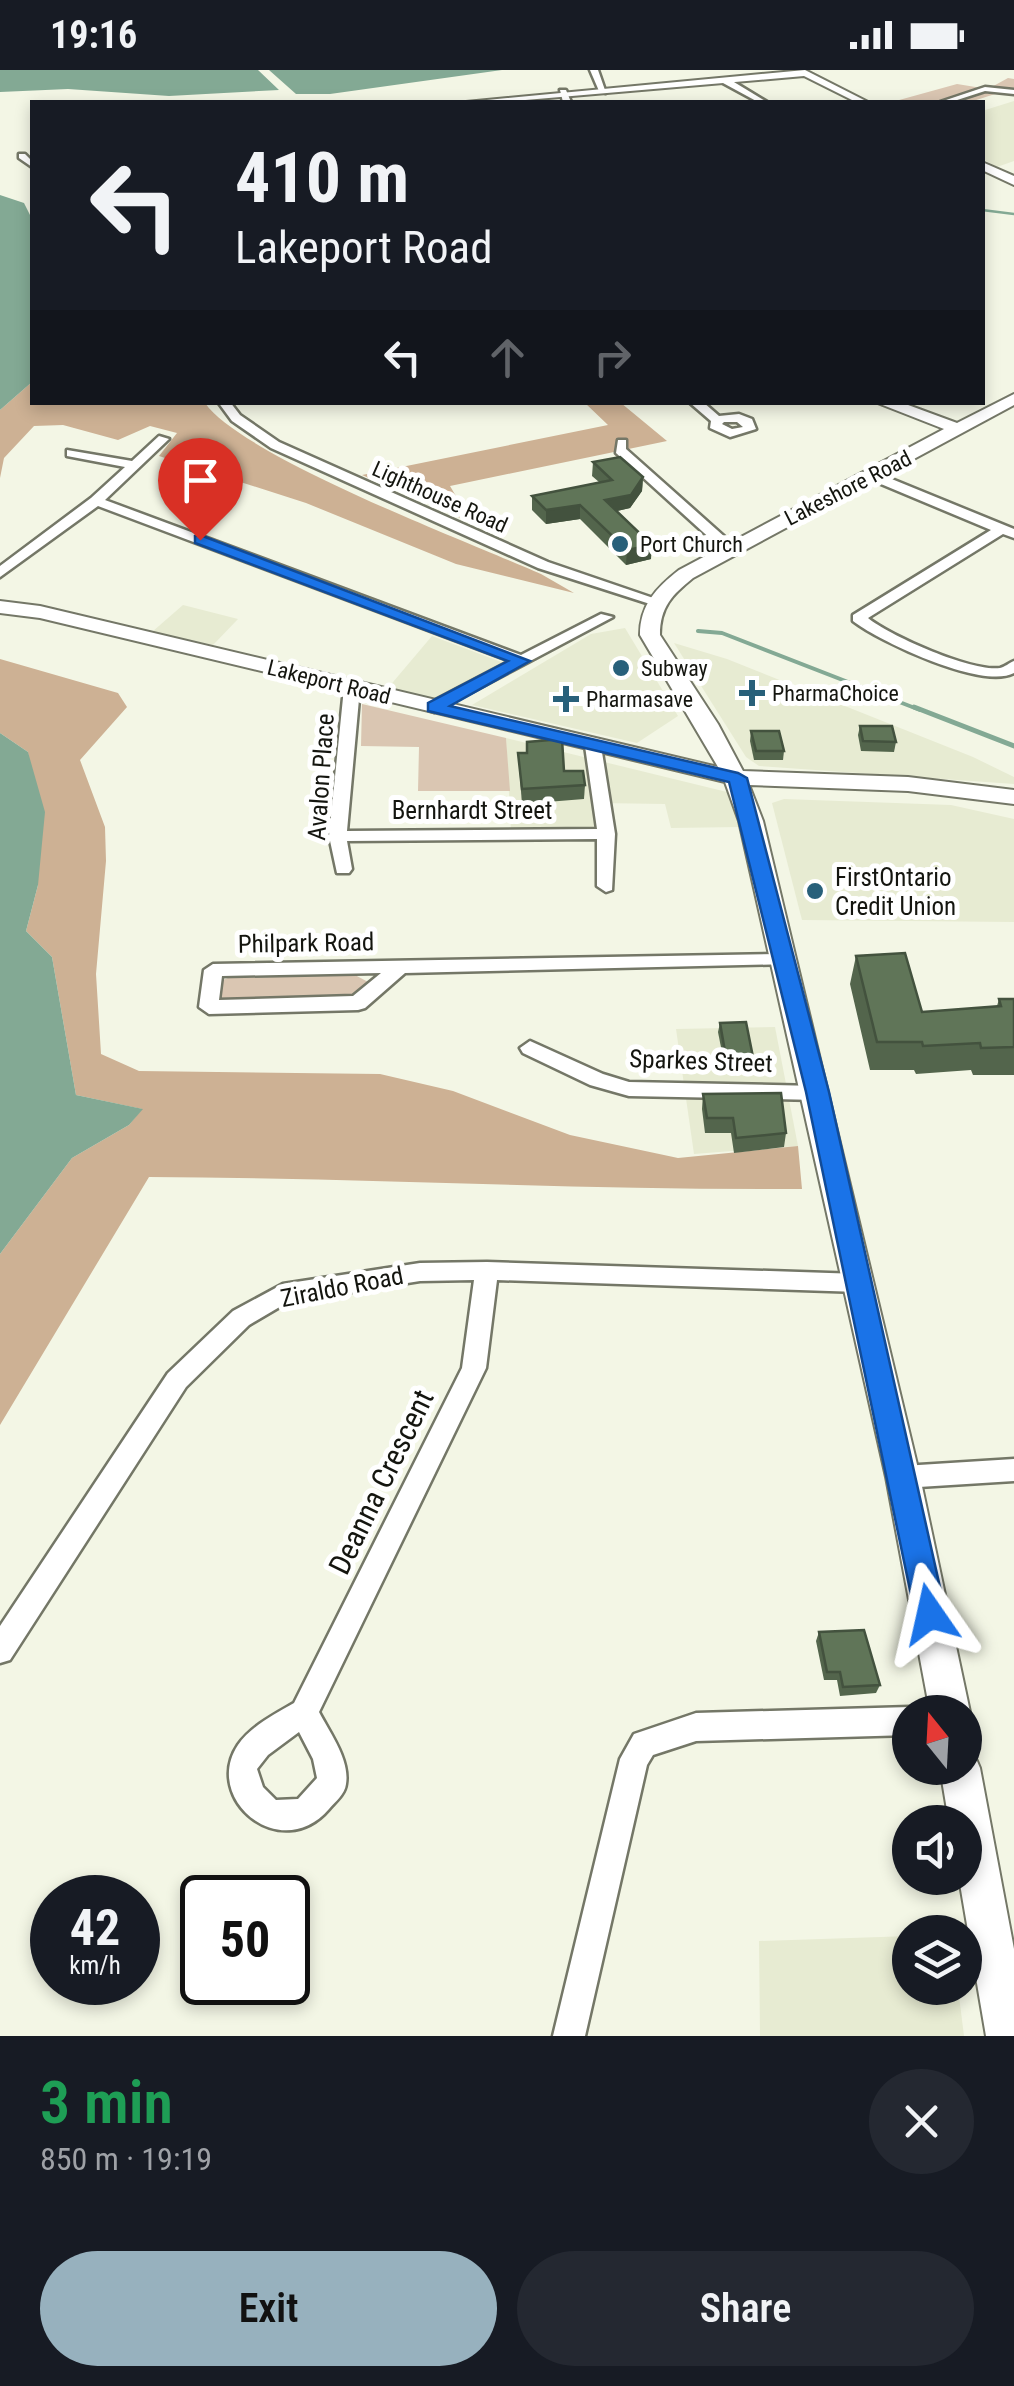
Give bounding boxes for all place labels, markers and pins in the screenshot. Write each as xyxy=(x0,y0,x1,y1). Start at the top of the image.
pin xyxy=(158,438,243,541)
place label: Port Church xyxy=(640,532,743,557)
marker: Port Church xyxy=(609,533,631,555)
place label: Subway xyxy=(641,656,708,681)
marker: Subway xyxy=(610,657,632,679)
place label: PharmaChoice xyxy=(772,681,899,706)
marker: PharmaChoice xyxy=(741,682,763,704)
place label: Pharmasave xyxy=(586,687,693,712)
marker: Pharmasave xyxy=(555,688,577,710)
place label: FirstOntario Credit Union xyxy=(835,863,956,921)
marker: FirstOntario Credit Union xyxy=(804,880,826,902)

